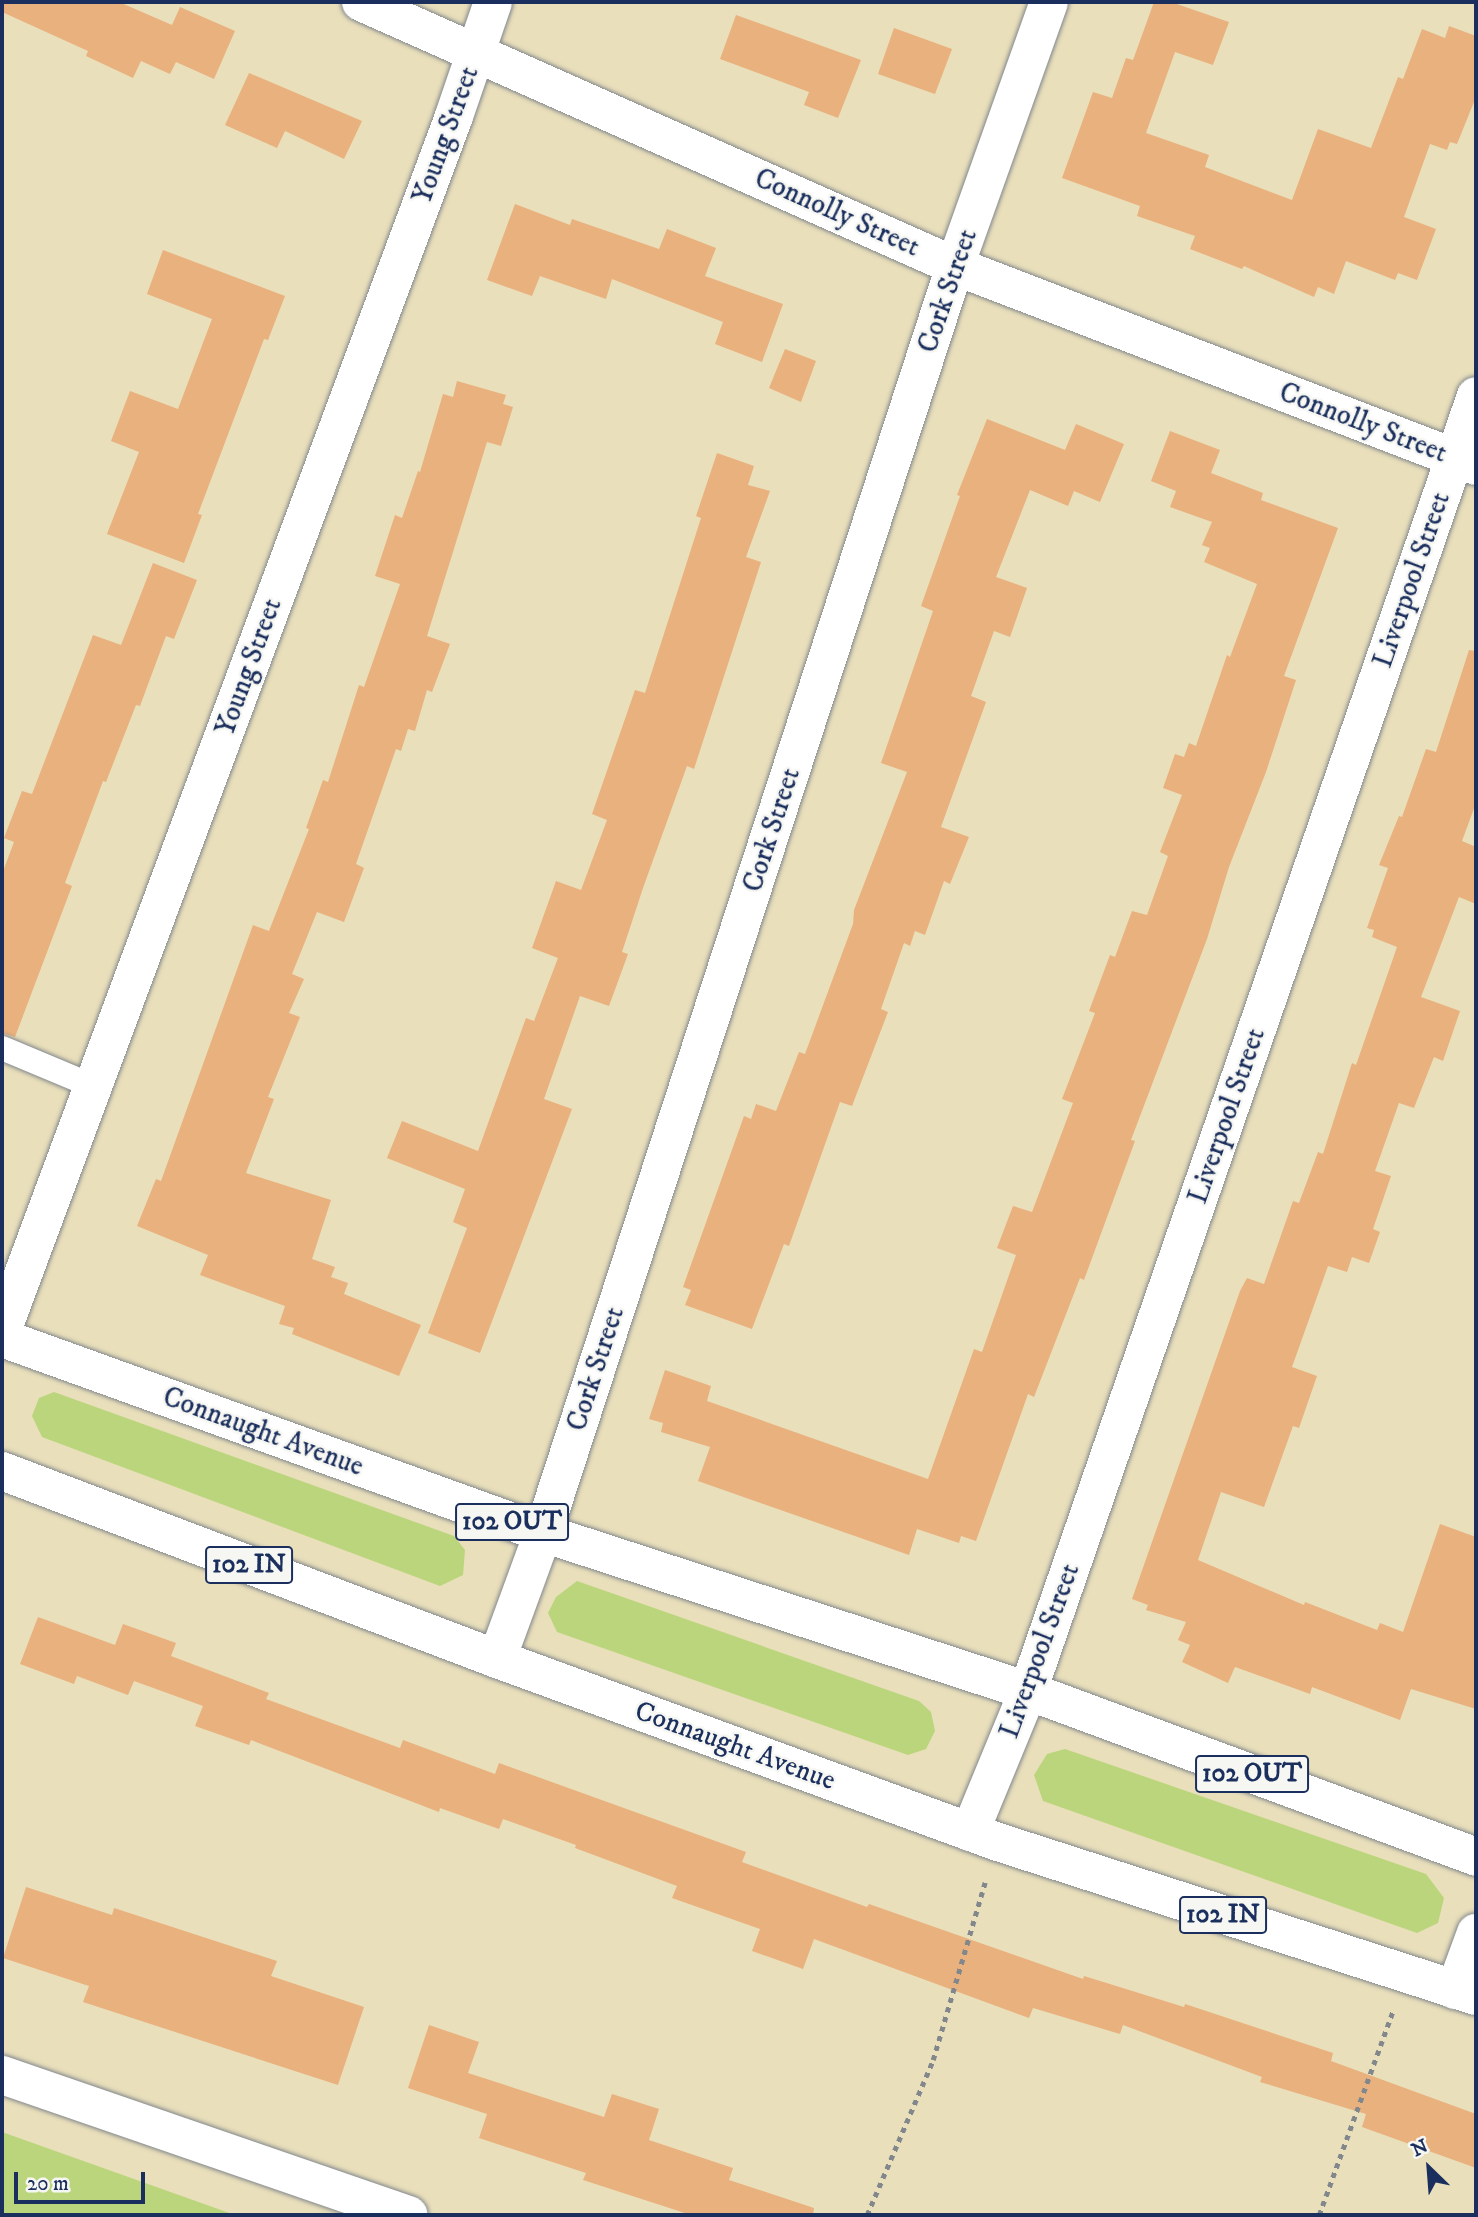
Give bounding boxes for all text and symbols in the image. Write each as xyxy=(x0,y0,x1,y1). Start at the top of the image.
street label: Young Street xyxy=(406,62,486,208)
street label: Connolly Street xyxy=(749,162,925,264)
street label: Cork Street xyxy=(911,225,985,357)
street label: Connolly Street xyxy=(1274,376,1452,470)
street label: Liverpool Street xyxy=(1366,488,1458,672)
street label: Young Street xyxy=(209,594,289,740)
street label: Cork Street xyxy=(736,764,808,896)
street label: Liverpool Street xyxy=(1181,1024,1273,1208)
street label: Cork Street xyxy=(560,1303,632,1435)
street label: Connaught Avenue xyxy=(158,1380,368,1484)
road number: 102 OUT xyxy=(454,1499,570,1544)
road number: 102 IN xyxy=(204,1542,294,1588)
street label: Liverpool Street xyxy=(993,1559,1087,1743)
street label: Connaught Avenue xyxy=(630,1694,840,1798)
road number: 102 OUT xyxy=(1194,1751,1310,1796)
road number: 102 IN xyxy=(1178,1892,1268,1938)
north arrow xyxy=(1394,2133,1464,2203)
text: N xyxy=(1408,2135,1432,2162)
scale bar xyxy=(18,2158,149,2202)
text: 20 m xyxy=(27,2171,69,2197)

